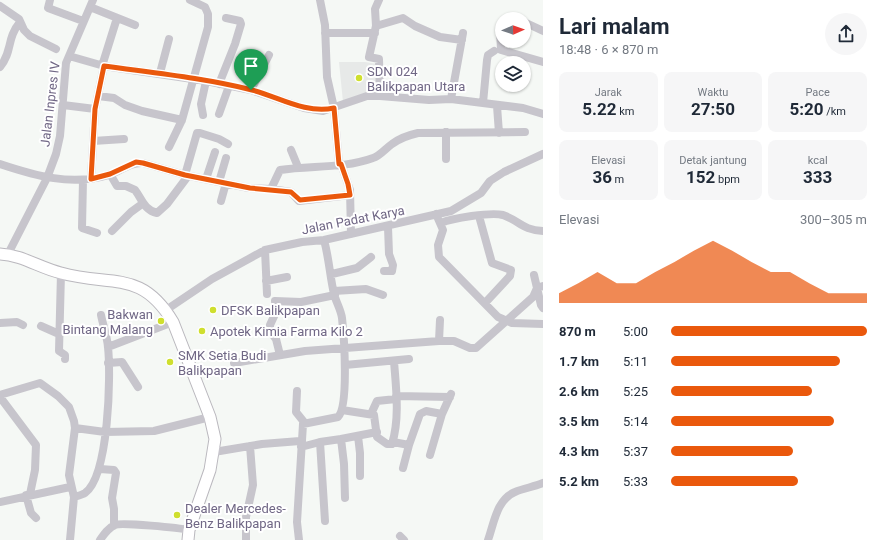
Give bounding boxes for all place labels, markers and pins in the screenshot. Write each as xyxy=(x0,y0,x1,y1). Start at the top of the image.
pin xyxy=(234,49,268,90)
place label: SDN 024 Balikpapan Utara xyxy=(367,64,465,94)
marker: SDN 024 Balikpapan Utara xyxy=(354,73,364,83)
place label: DFSK Balikpapan xyxy=(221,303,320,318)
marker: DFSK Balikpapan xyxy=(208,305,218,315)
place label: Bakwan Bintang Malang xyxy=(62,307,153,337)
marker: Bakwan Bintang Malang xyxy=(156,316,166,326)
place label: Apotek Kimia Farma Kilo 2 xyxy=(210,324,363,339)
marker: Apotek Kimia Farma Kilo 2 xyxy=(197,326,207,336)
place label: SMK Setia Budi Balikpapan xyxy=(178,348,267,378)
marker: SMK Setia Budi Balikpapan xyxy=(165,357,175,367)
place label: Dealer Mercedes- Benz Balikpapan xyxy=(185,501,286,531)
marker: Dealer Mercedes- Benz Balikpapan xyxy=(172,510,182,520)

